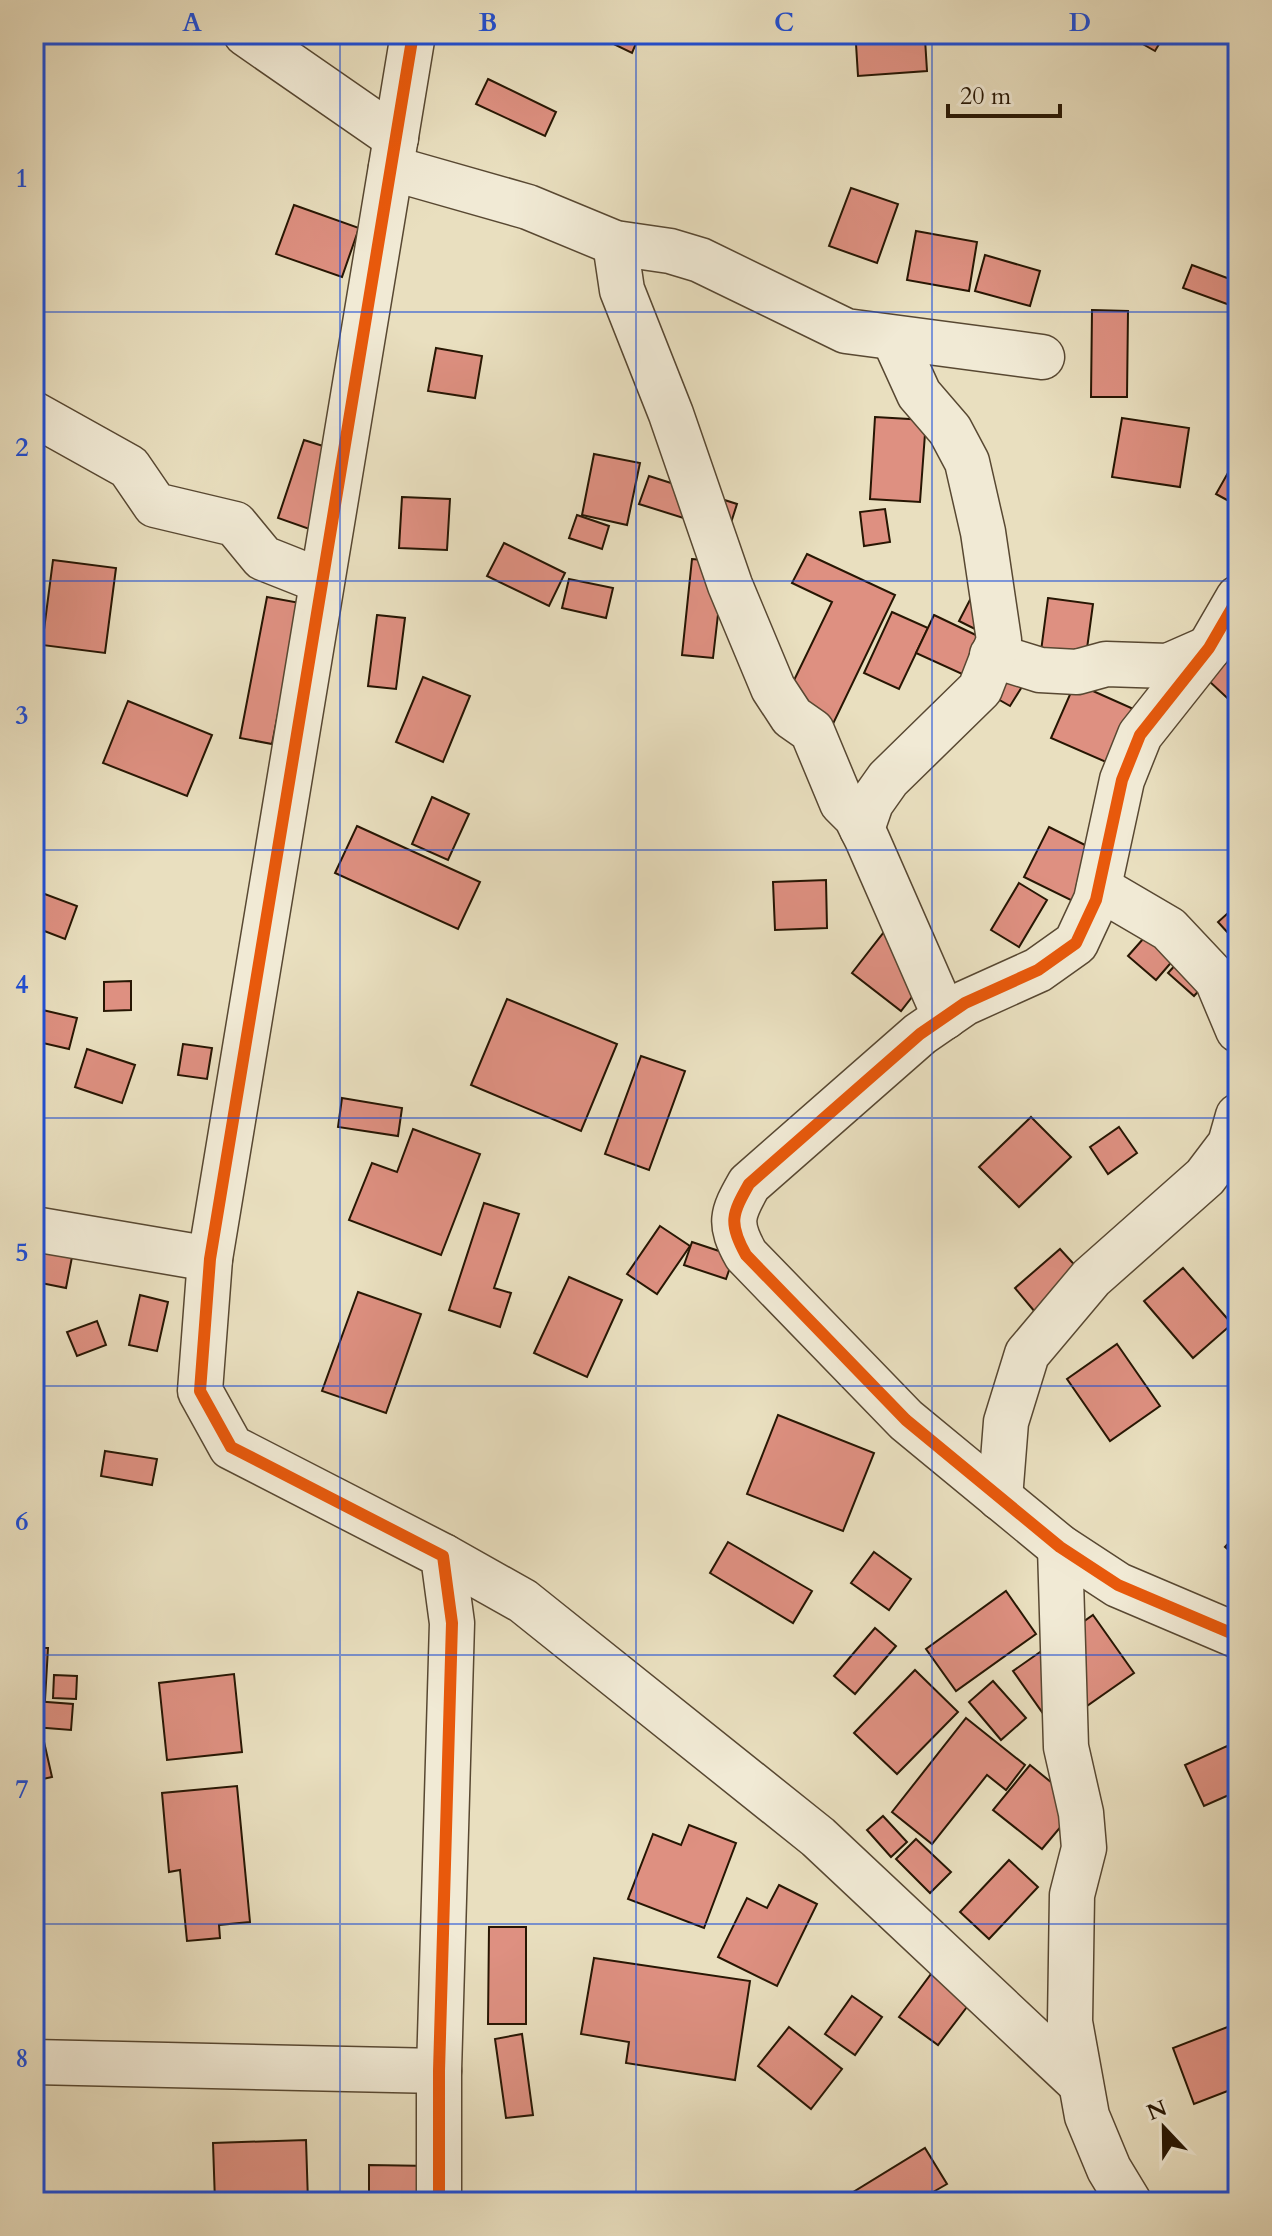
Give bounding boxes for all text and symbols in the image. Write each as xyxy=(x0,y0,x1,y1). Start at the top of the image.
text: A xyxy=(182,5,202,40)
text: B xyxy=(479,5,497,40)
text: C xyxy=(774,5,794,40)
text: D xyxy=(1069,5,1091,40)
scale bar xyxy=(948,68,1060,118)
text: 20 m xyxy=(960,80,1012,113)
text: 1 xyxy=(15,161,29,196)
text: 2 xyxy=(15,430,29,465)
text: 3 xyxy=(15,698,29,733)
text: 4 xyxy=(15,967,29,1002)
text: 5 xyxy=(15,1235,29,1270)
text: 6 xyxy=(15,1504,29,1539)
text: 7 xyxy=(15,1772,29,1807)
text: 8 xyxy=(15,2041,29,2076)
north arrow xyxy=(1124,2088,1204,2168)
text: N xyxy=(1142,2093,1171,2128)

